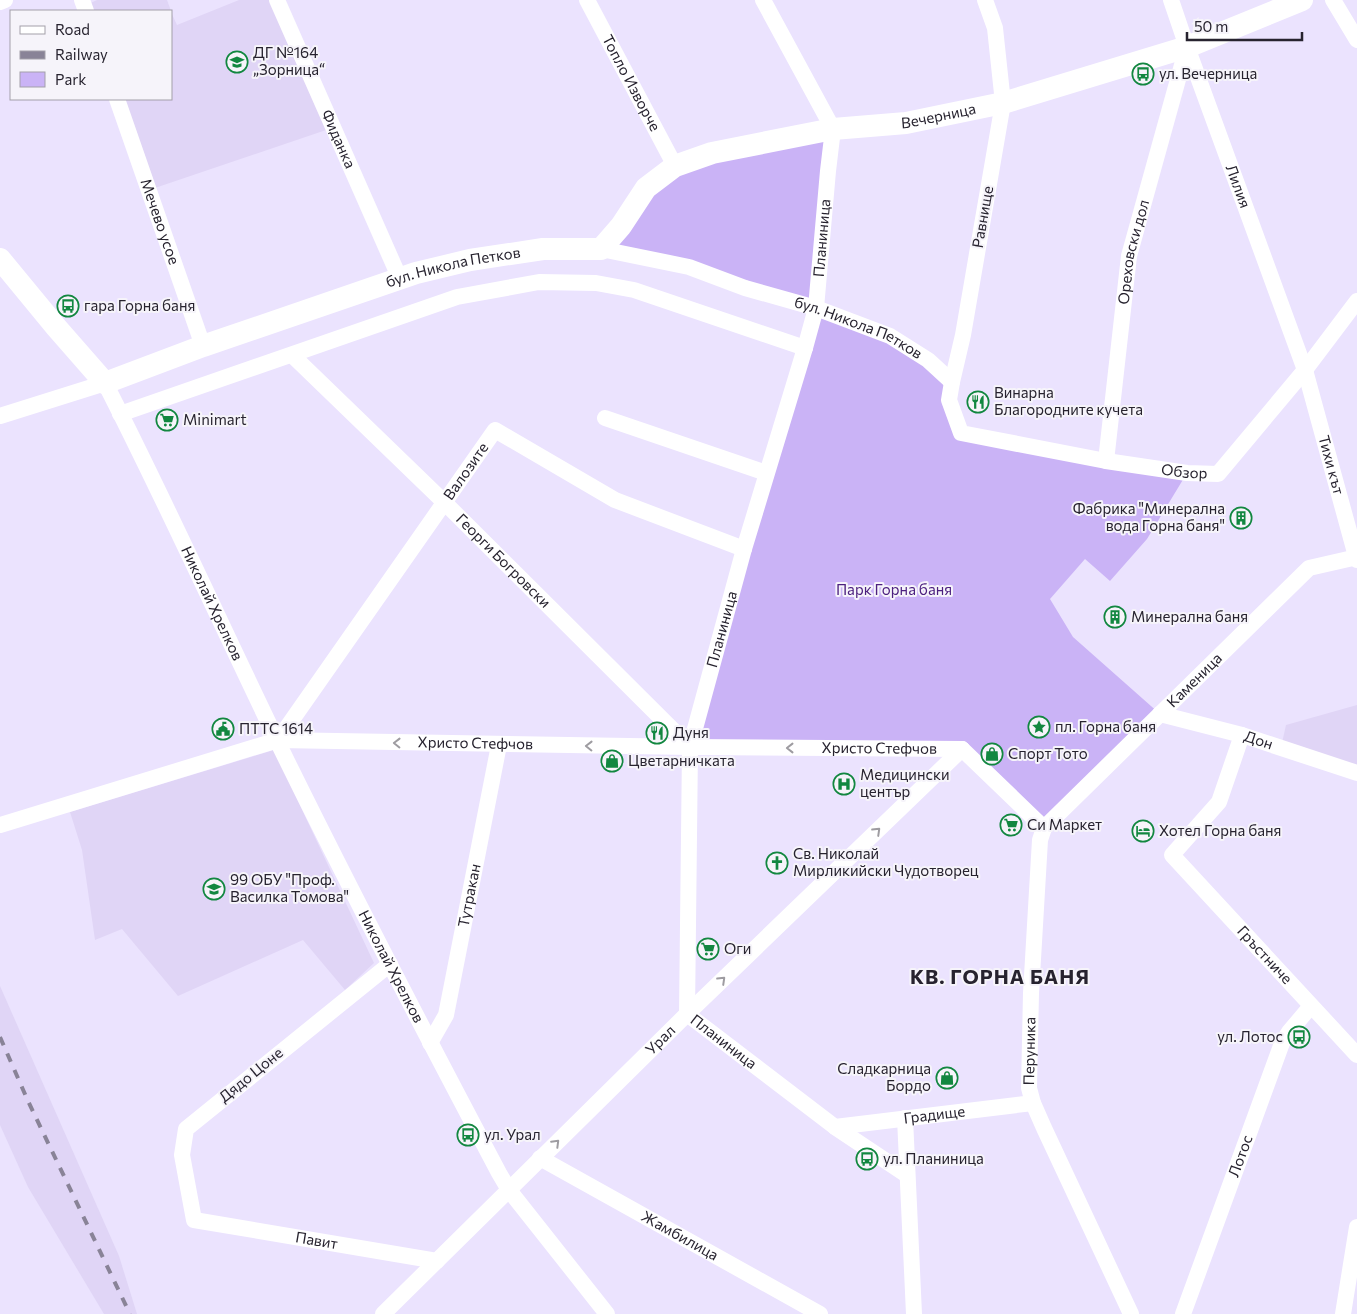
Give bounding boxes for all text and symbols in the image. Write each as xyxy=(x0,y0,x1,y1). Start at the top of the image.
legend xyxy=(10,10,172,100)
scale bar xyxy=(1187,10,1302,42)
text: 50 m xyxy=(1194,17,1228,35)
text: Road xyxy=(55,20,90,38)
street label: Топло Изворче xyxy=(599,31,665,134)
place label: ДГ №164 „Зорница“ xyxy=(253,43,325,78)
text: Railway xyxy=(55,45,108,63)
school or university icon: ДГ №164 „Зорница“ xyxy=(225,50,249,74)
bus stop icon: ул. Вечерница xyxy=(1131,62,1155,86)
place label: ул. Вечерница xyxy=(1159,64,1257,82)
text: Park xyxy=(55,70,86,88)
street label: Вечерница xyxy=(900,99,977,131)
street label: Фиданка xyxy=(318,107,360,171)
street label: Лилия xyxy=(1223,162,1255,210)
street label: Мечево усое xyxy=(137,176,184,267)
street label: Равнище xyxy=(968,184,996,249)
street label: Ореховски дол xyxy=(1114,197,1152,305)
street label: Планиница xyxy=(809,198,834,278)
street label: бул. Никола Петков xyxy=(383,243,522,291)
street label: бул. Никола Петков xyxy=(792,292,926,362)
bus stop icon: гара Горна баня xyxy=(56,294,80,318)
place label: гара Горна баня xyxy=(84,296,195,314)
place label: Винарна Благородните кучета xyxy=(994,383,1143,418)
restaurant icon: Винарна Благородните кучета xyxy=(966,390,990,414)
supermarket icon: Minimart xyxy=(155,408,179,432)
place label: Minimart xyxy=(183,410,247,428)
street label: Тихи кът xyxy=(1315,433,1349,496)
street label: Валозите xyxy=(439,439,492,503)
street label: Обзор xyxy=(1160,459,1208,482)
place label: Фабрика "Минерална вода Горна баня" xyxy=(1073,499,1225,534)
building icon: Фабрика "Минерална вода Горна баня" xyxy=(1229,506,1253,530)
street label: Георги Богровски xyxy=(453,509,555,611)
street label: Николай Хрелков xyxy=(178,543,248,663)
park label: Парк Горна баня xyxy=(836,580,952,598)
street label: Планиница xyxy=(702,589,740,669)
building icon: Минерална баня xyxy=(1103,605,1127,629)
place label: Минерална баня xyxy=(1131,607,1248,625)
street label: Каменица xyxy=(1163,649,1225,711)
place icon: пл. Горна баня xyxy=(1027,715,1051,739)
public building icon: ПТТС 1614 xyxy=(211,717,235,741)
place label: пл. Горна баня xyxy=(1055,717,1156,735)
place label: ПТТС 1614 xyxy=(239,719,313,737)
restaurant icon: Дуня xyxy=(645,721,669,745)
place label: Дуня xyxy=(673,723,709,741)
street label: Дон xyxy=(1242,726,1276,753)
street label: Христо Стефчов xyxy=(417,732,533,752)
one-way arrow xyxy=(393,738,401,748)
street label: Христо Стефчов xyxy=(821,738,937,757)
one-way arrow xyxy=(585,741,592,751)
shop icon: Спорт Тото xyxy=(980,742,1004,766)
one-way arrow xyxy=(786,743,794,753)
place label: Спорт Тото xyxy=(1008,744,1088,762)
shop icon: Цветарничката xyxy=(600,749,624,773)
place label: Цветарничката xyxy=(628,751,735,769)
place label: Медицински център xyxy=(860,765,950,800)
hospital icon: Медицински център xyxy=(832,772,856,796)
supermarket icon: Си Маркет xyxy=(999,813,1023,837)
place label: Си Маркет xyxy=(1027,815,1102,833)
hotel icon: Хотел Горна баня xyxy=(1131,819,1155,843)
place label: Хотел Горна баня xyxy=(1159,821,1281,839)
one-way arrow xyxy=(871,828,880,837)
place label: Св. Николай Мирликийски Чудотворец xyxy=(793,844,979,879)
church icon: Св. Николай Мирликийски Чудотворец xyxy=(765,851,789,875)
street label: Тутракан xyxy=(453,862,484,929)
place label: 99 ОБУ "Проф. Василка Томова" xyxy=(230,870,349,905)
school or university icon: 99 ОБУ "Проф. Василка Томова" xyxy=(202,877,226,901)
street label: Николай Хрелков xyxy=(355,907,428,1026)
street label: Гръстниче xyxy=(1234,922,1297,987)
supermarket icon: Оги xyxy=(696,937,720,961)
place label: Оги xyxy=(724,939,751,957)
district label: КВ. ГОРНА БАНЯ xyxy=(910,964,1090,988)
one-way arrow xyxy=(716,977,725,986)
street label: Планиница xyxy=(688,1010,761,1072)
street label: Перуника xyxy=(1019,1017,1038,1086)
street label: Урал xyxy=(641,1021,678,1058)
bus stop icon: ул. Лотос xyxy=(1287,1025,1311,1049)
place label: ул. Лотос xyxy=(1217,1027,1283,1045)
street label: Дядо Цоне xyxy=(215,1043,286,1105)
place label: Сладкарница Бордо xyxy=(837,1059,931,1094)
shop icon: Сладкарница Бордо xyxy=(935,1066,959,1090)
street label: Градище xyxy=(902,1101,966,1127)
bus stop icon: ул. Урал xyxy=(456,1123,480,1147)
place label: ул. Урал xyxy=(484,1125,541,1143)
street label: Лотос xyxy=(1224,1132,1256,1179)
one-way arrow xyxy=(550,1140,559,1149)
bus stop icon: ул. Планиница xyxy=(855,1147,879,1171)
place label: ул. Планиница xyxy=(883,1149,984,1167)
street label: Жамбилица xyxy=(639,1206,722,1264)
street label: Павит xyxy=(294,1227,339,1252)

